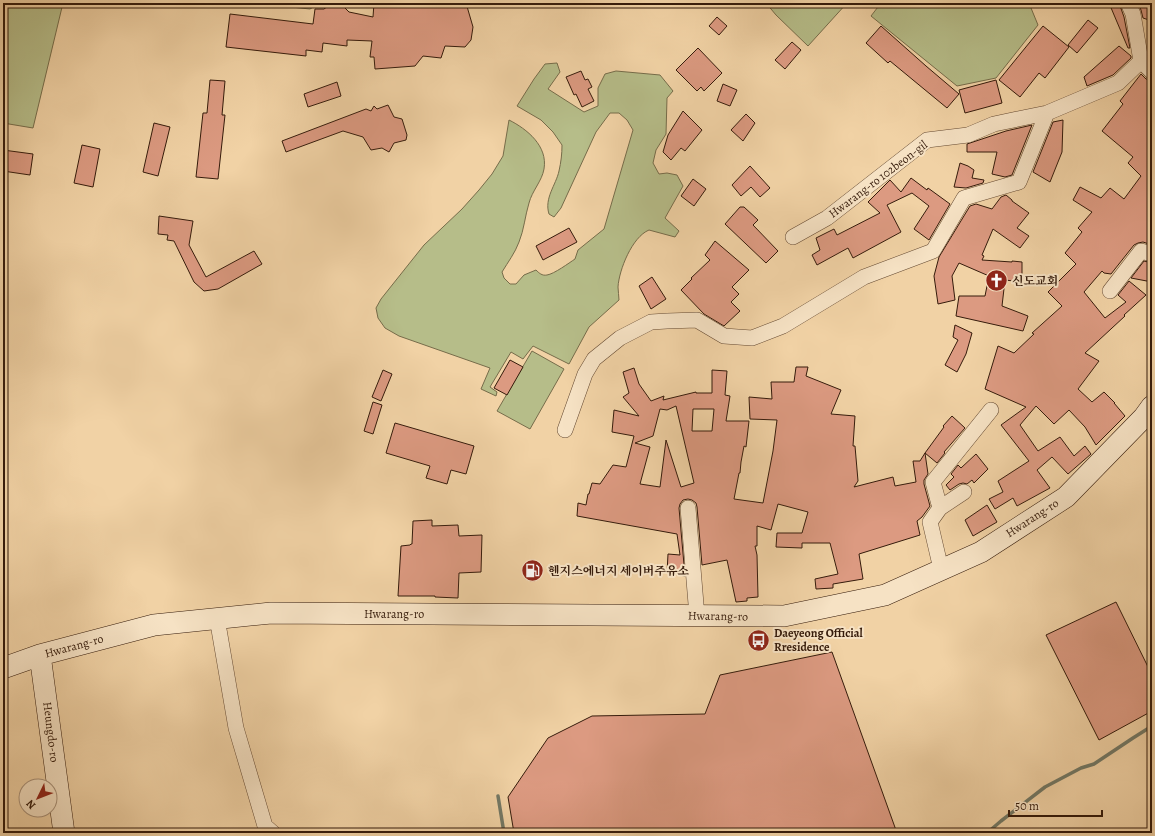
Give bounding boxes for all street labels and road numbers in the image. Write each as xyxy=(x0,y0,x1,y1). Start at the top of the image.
street label: Hwarang-ro 102beon-gil xyxy=(825,137,931,221)
street label: Hwarang-ro xyxy=(1002,495,1062,541)
street label: Hwarang-ro xyxy=(364,606,424,622)
street label: Hwarang-ro xyxy=(688,607,748,625)
street label: Hwarang-ro xyxy=(43,630,105,662)
street label: Heungdo-ro xyxy=(39,701,63,763)

